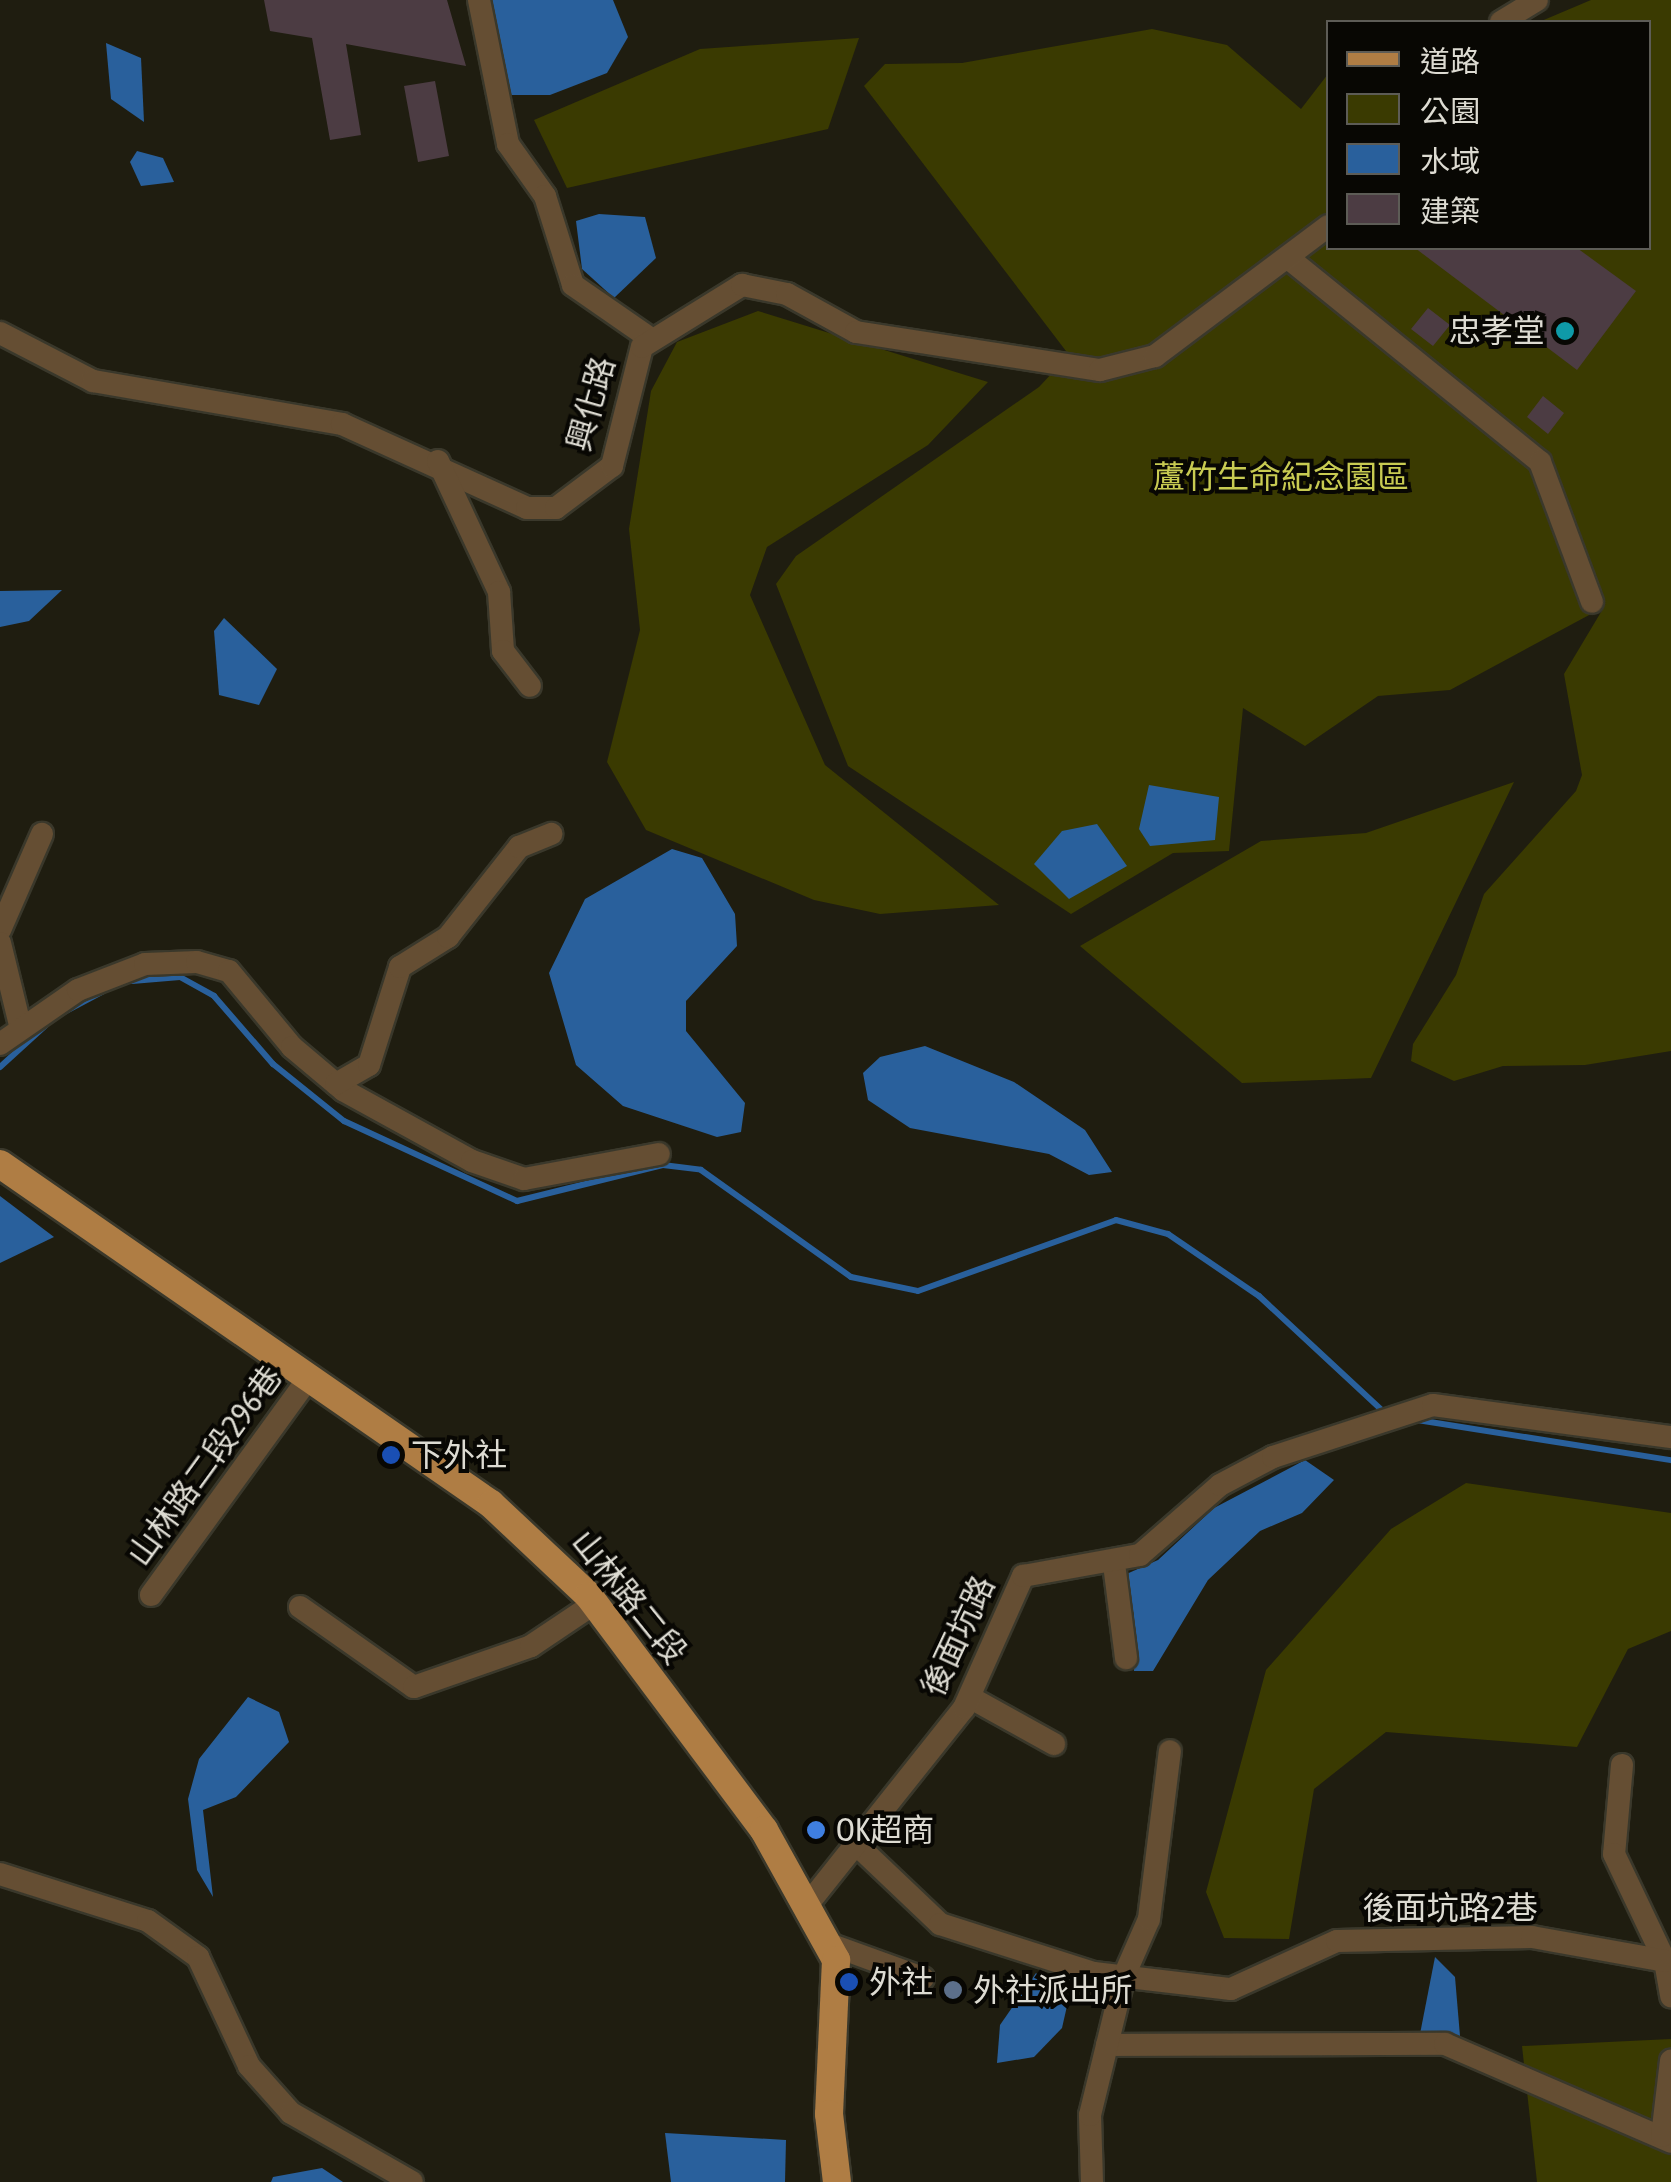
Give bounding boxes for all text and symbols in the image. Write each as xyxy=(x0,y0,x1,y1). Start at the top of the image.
legend xyxy=(1326,20,1651,250)
text: 道路 xyxy=(1420,44,1480,78)
text: 公園 xyxy=(1420,94,1480,128)
text: 水域 xyxy=(1420,144,1480,178)
text: 建築 xyxy=(1420,194,1480,228)
place label: 忠孝堂 xyxy=(1449,312,1545,350)
marker: 忠孝堂 xyxy=(1554,320,1576,342)
street label: 興化路 xyxy=(559,353,623,455)
park label: 蘆竹生命紀念園區 xyxy=(1153,458,1409,496)
street label: 山林路二段296巷 xyxy=(120,1359,290,1573)
place label: 下外社 xyxy=(411,1436,507,1474)
marker: 下外社 xyxy=(380,1444,402,1466)
street label: 山林路二段 xyxy=(564,1523,694,1671)
street label: 後面坑路 xyxy=(914,1570,1002,1702)
place label: OK超商 xyxy=(836,1811,934,1849)
marker: OK超商 xyxy=(805,1819,827,1841)
street label: 後面坑路2巷 xyxy=(1362,1889,1538,1927)
place label: 外社 xyxy=(869,1963,933,2001)
marker: 外社 xyxy=(838,1971,860,1993)
place label: 外社派出所 xyxy=(973,1971,1133,2009)
marker: 外社派出所 xyxy=(942,1979,964,2001)

